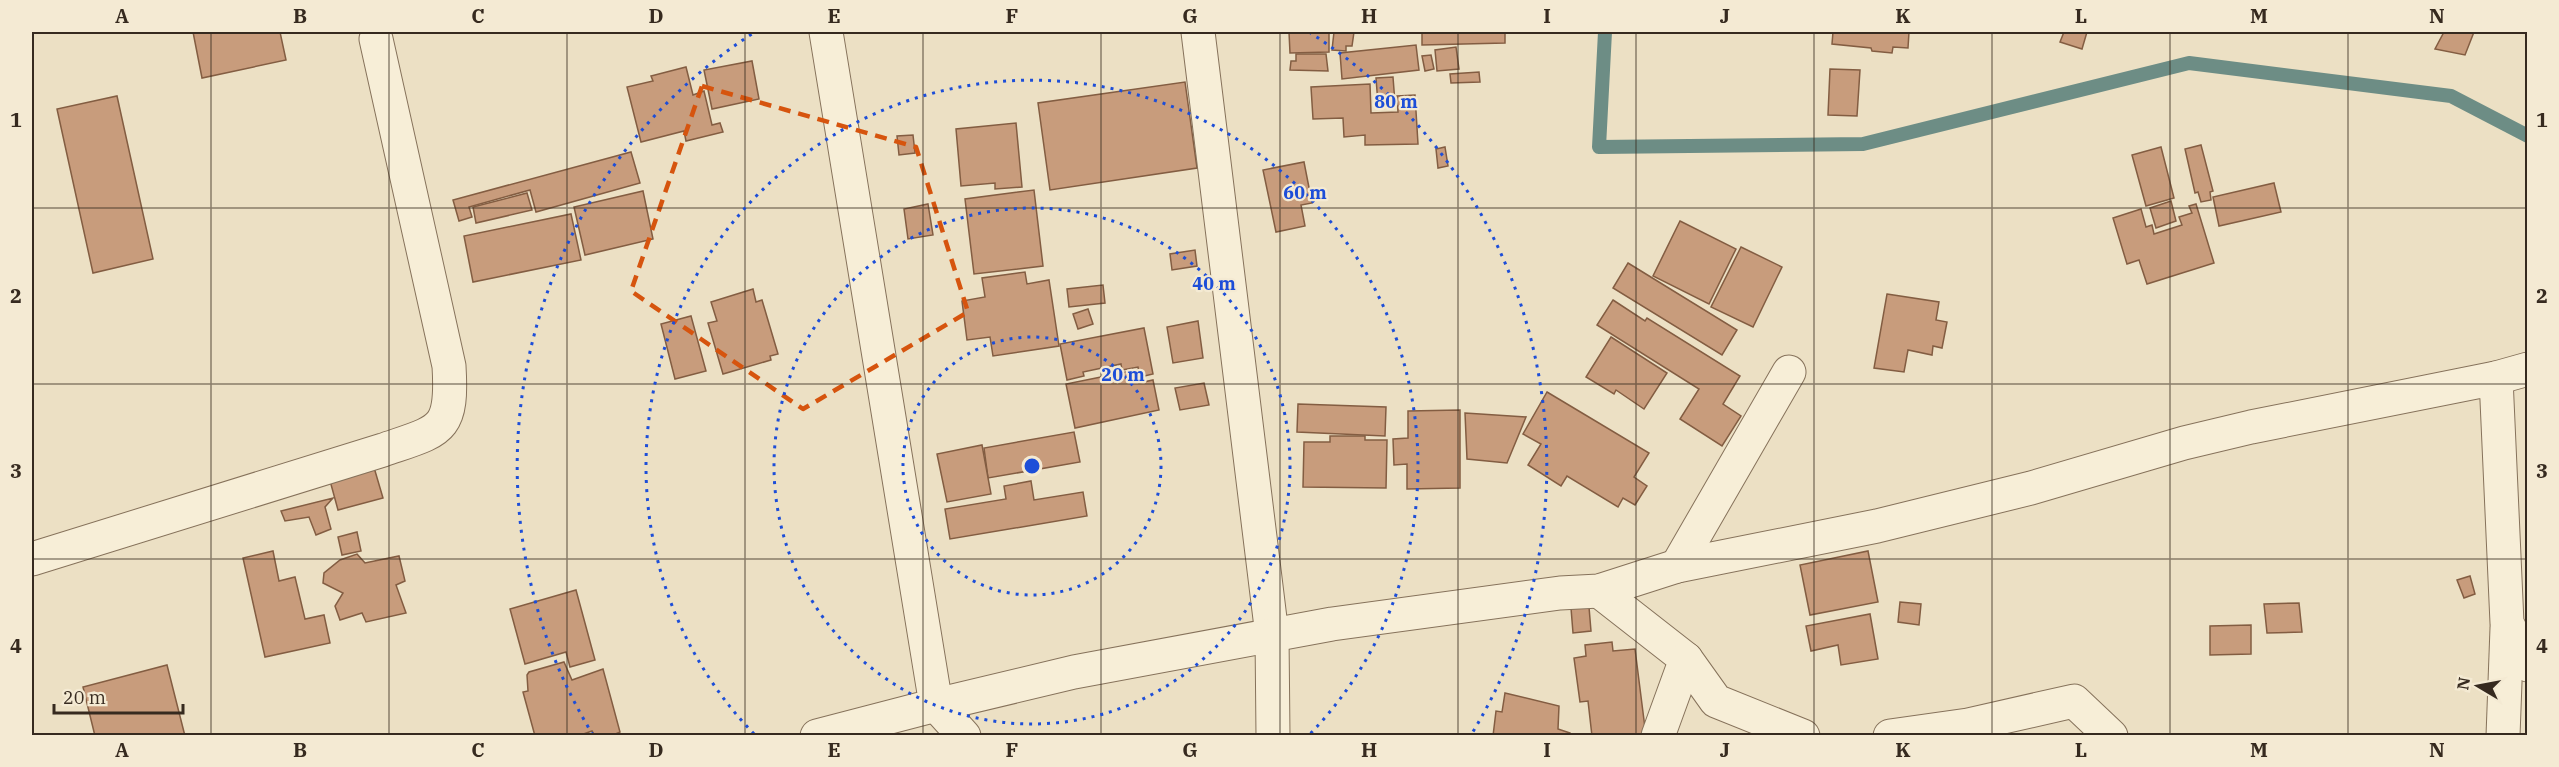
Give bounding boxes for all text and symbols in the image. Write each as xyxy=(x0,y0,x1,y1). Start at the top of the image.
text: A xyxy=(115,2,129,29)
text: B xyxy=(293,2,307,29)
text: C xyxy=(471,2,485,29)
text: D xyxy=(648,2,664,29)
text: E xyxy=(827,2,841,29)
text: F xyxy=(1006,2,1018,29)
text: G xyxy=(1182,2,1198,29)
text: H xyxy=(1361,2,1377,29)
text: I xyxy=(1543,2,1551,29)
text: J xyxy=(1720,2,1730,29)
text: K xyxy=(1895,2,1911,29)
text: L xyxy=(2075,2,2087,29)
text: M xyxy=(2250,2,2268,29)
text: N xyxy=(2429,2,2445,29)
text: 80 m xyxy=(1374,90,1418,113)
text: 1 xyxy=(10,106,22,133)
text: 1 xyxy=(2536,106,2548,133)
text: 60 m xyxy=(1283,181,1327,204)
text: 40 m xyxy=(1192,272,1236,295)
text: 2 xyxy=(10,282,22,309)
text: 2 xyxy=(2536,282,2548,309)
text: 20 m xyxy=(1101,363,1145,386)
centre of rings xyxy=(1022,456,1042,476)
text: 3 xyxy=(10,457,22,484)
text: 3 xyxy=(2536,457,2548,484)
text: 4 xyxy=(10,632,22,659)
text: 4 xyxy=(2536,632,2548,659)
north arrow xyxy=(2448,656,2508,716)
text: N xyxy=(2452,675,2474,691)
scale bar xyxy=(54,677,183,715)
text: 20 m xyxy=(63,686,106,709)
text: A xyxy=(115,736,129,763)
text: B xyxy=(293,736,307,763)
text: C xyxy=(471,736,485,763)
text: D xyxy=(648,736,664,763)
text: E xyxy=(827,736,841,763)
text: F xyxy=(1006,736,1018,763)
text: G xyxy=(1182,736,1198,763)
text: H xyxy=(1361,736,1377,763)
text: I xyxy=(1543,736,1551,763)
text: J xyxy=(1720,736,1730,763)
text: K xyxy=(1895,736,1911,763)
text: L xyxy=(2075,736,2087,763)
text: M xyxy=(2250,736,2268,763)
text: N xyxy=(2429,736,2445,763)

